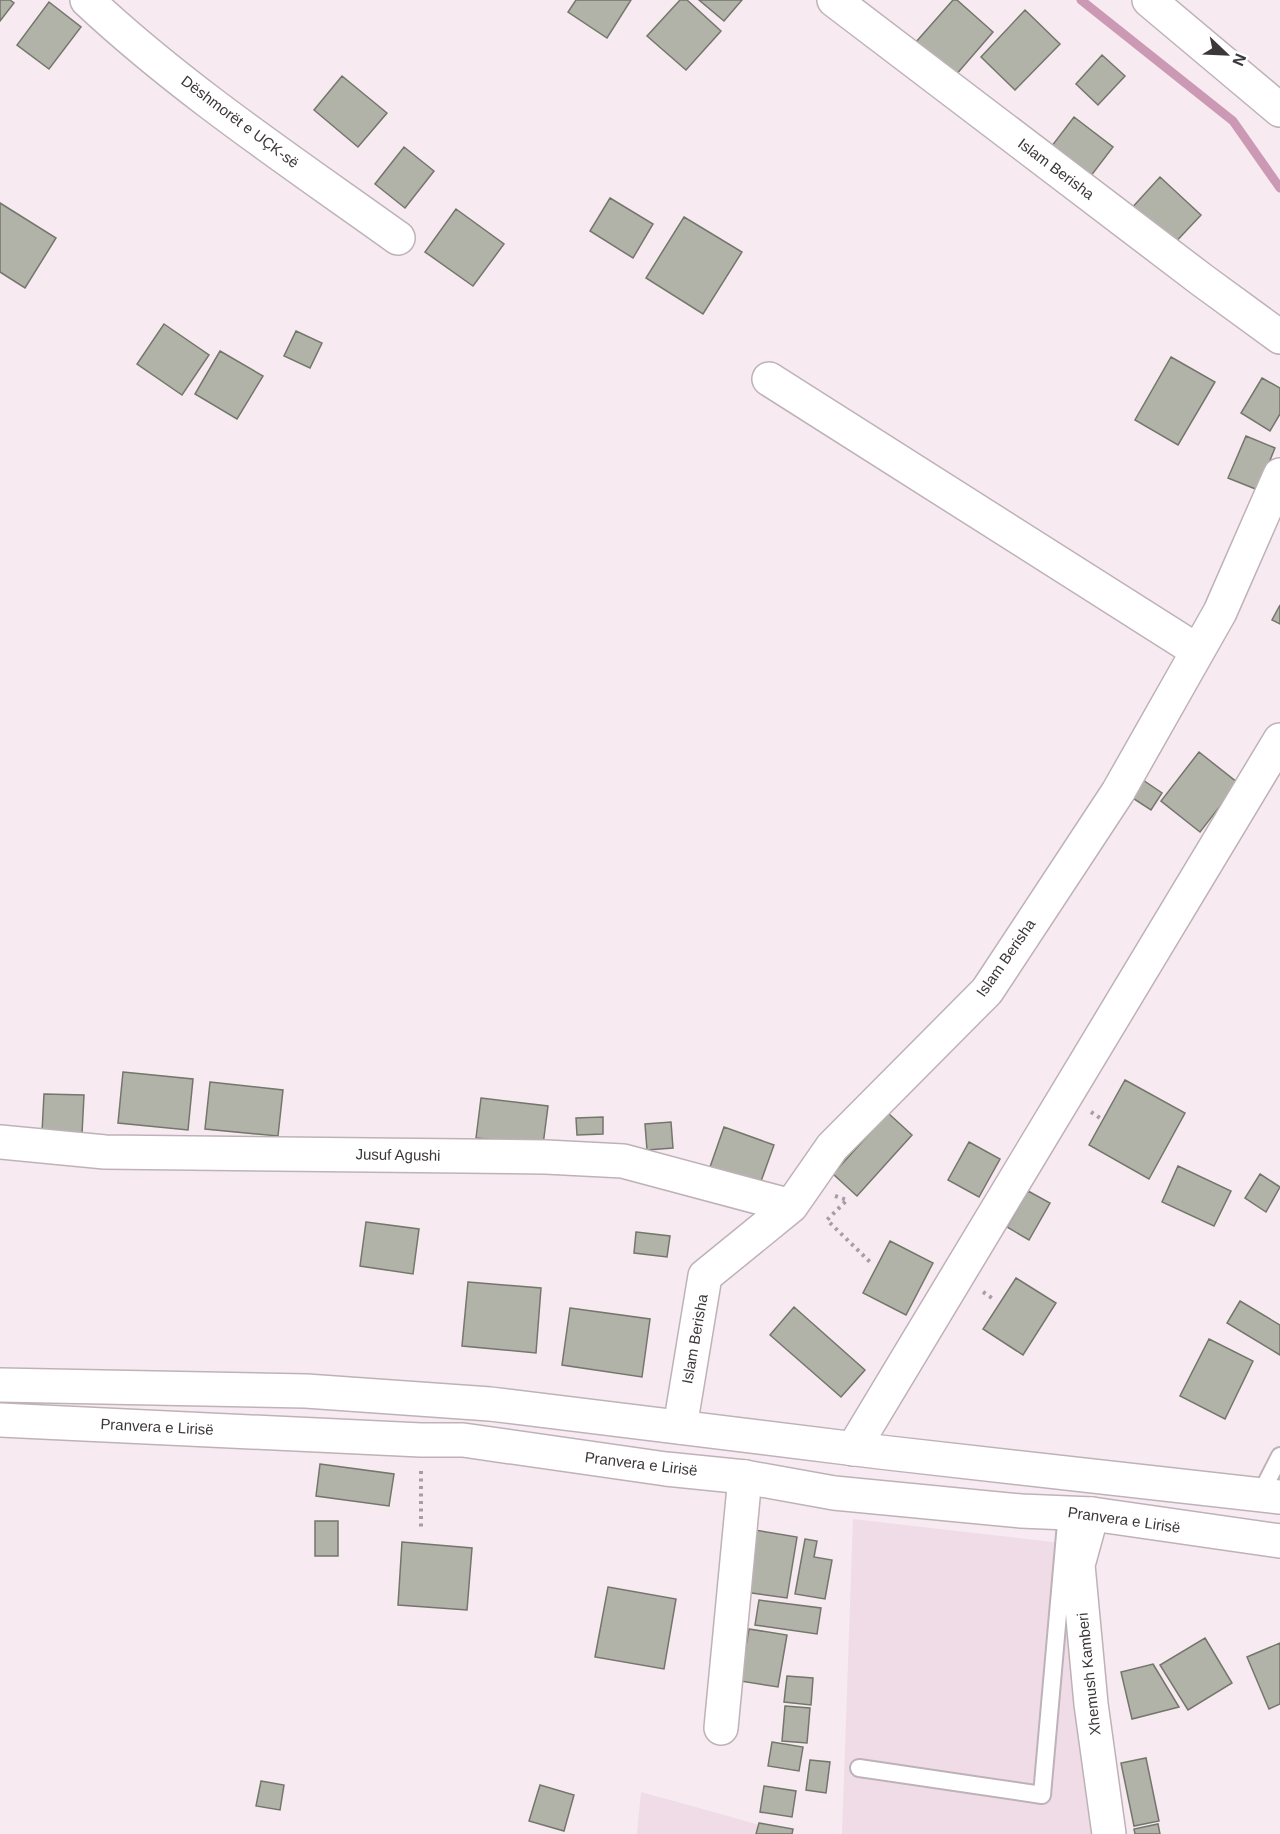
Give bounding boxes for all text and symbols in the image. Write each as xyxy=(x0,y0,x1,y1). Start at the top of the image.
north arrow xyxy=(1196,24,1256,84)
text: N xyxy=(1229,51,1249,68)
street label: Dëshmorët e UÇK-së xyxy=(178,72,302,171)
street label: Islam Berisha xyxy=(1015,134,1098,203)
street label: Islam Berisha xyxy=(973,915,1039,1000)
street label: Jusuf Agushi xyxy=(355,1145,441,1164)
street label: Islam Berisha xyxy=(678,1292,711,1385)
street label: Pranvera e Lirisë xyxy=(100,1415,214,1438)
street label: Pranvera e Lirisë xyxy=(584,1448,698,1479)
street label: Pranvera e Lirisë xyxy=(1067,1503,1181,1536)
street label: Xhemush Kamberi xyxy=(1074,1612,1103,1736)

